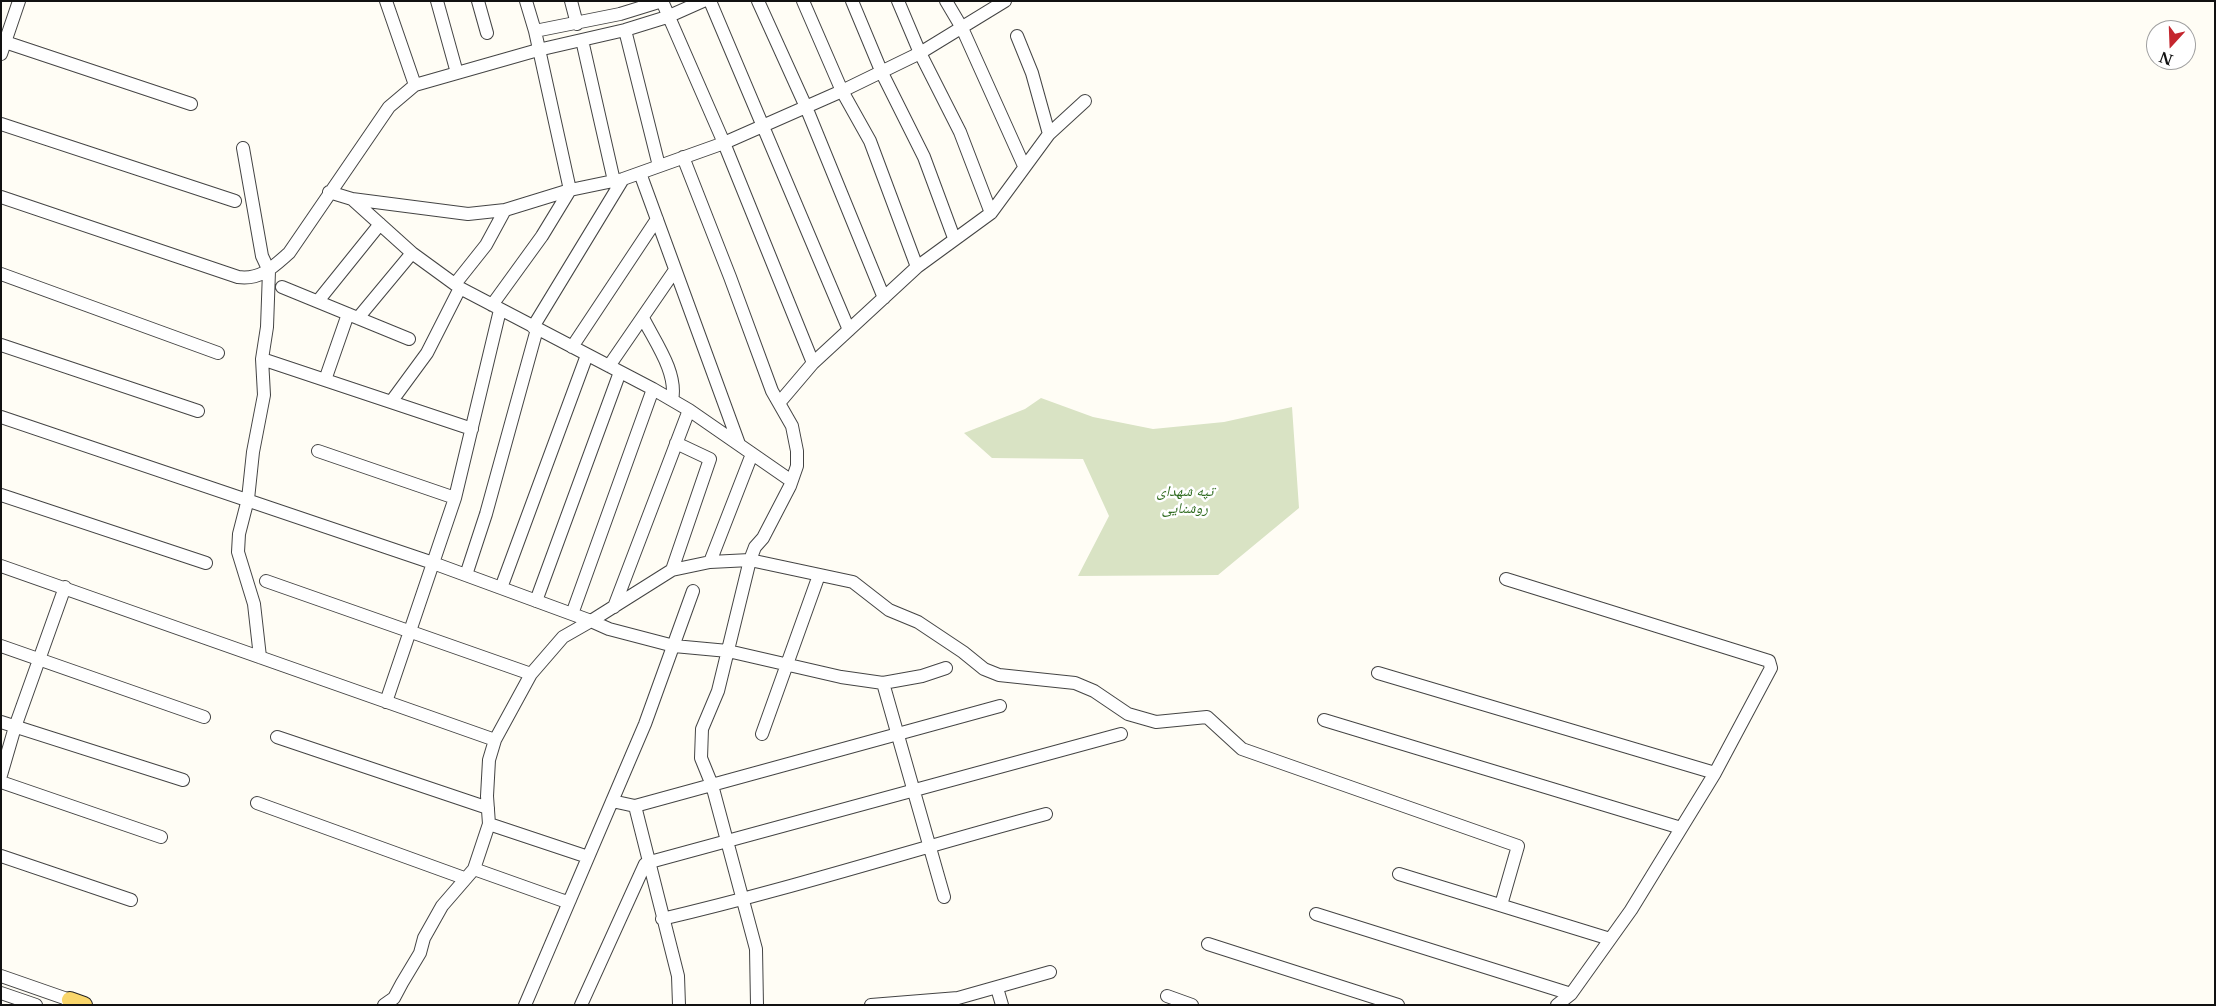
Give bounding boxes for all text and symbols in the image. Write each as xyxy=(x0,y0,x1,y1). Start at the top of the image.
north arrow xyxy=(2146,20,2196,70)
text: N xyxy=(2157,47,2175,69)
park label: تپه شهدای روشنایی xyxy=(1157,483,1213,518)

